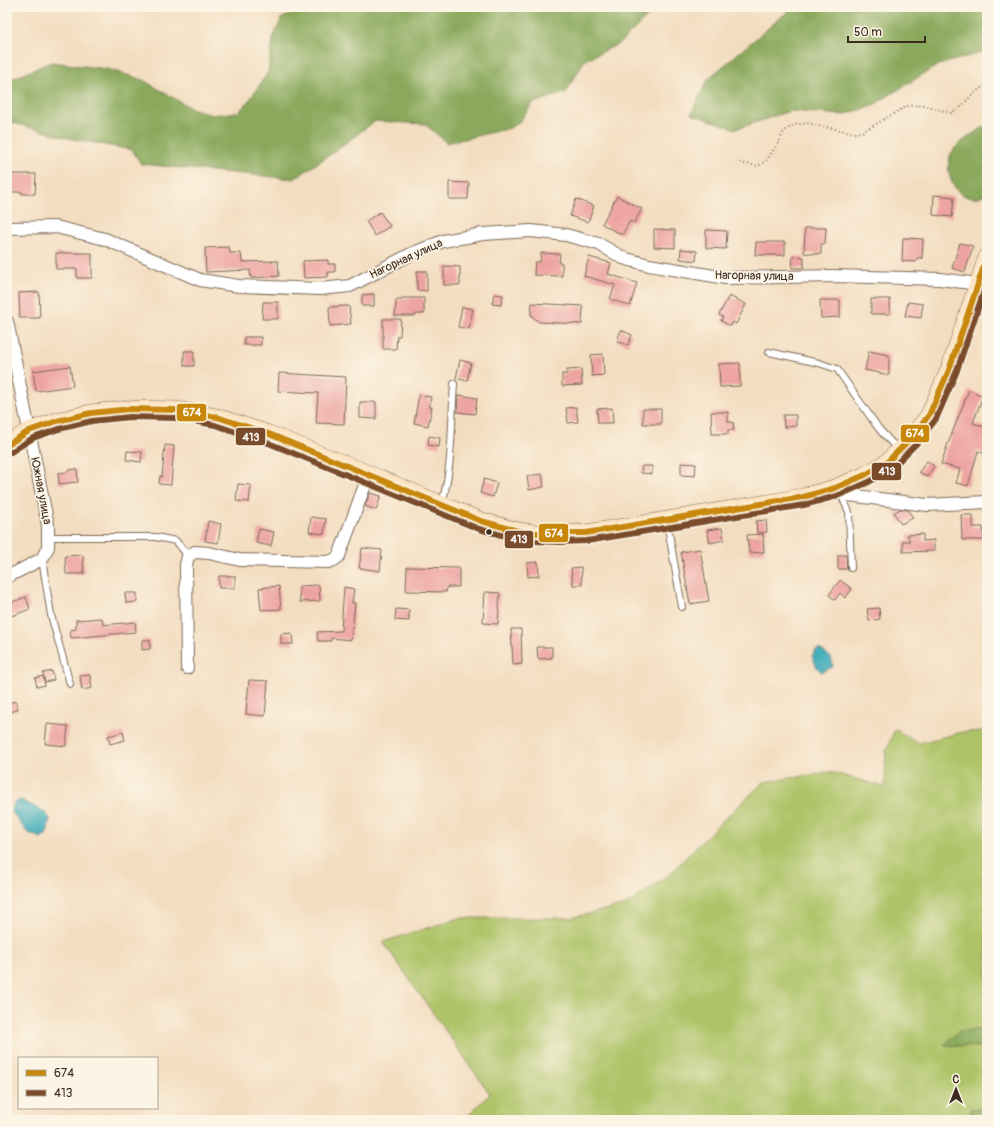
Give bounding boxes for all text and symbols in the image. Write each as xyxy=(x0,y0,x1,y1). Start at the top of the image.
scale bar xyxy=(848,18,925,44)
text: 50 m xyxy=(854,25,882,40)
street label: Нагорная улица xyxy=(367,235,445,283)
street label: Нагорная улица xyxy=(714,268,794,284)
line badge: 674 xyxy=(176,403,207,422)
text: 674 xyxy=(183,406,202,419)
line badge: 674 xyxy=(900,424,930,443)
line badge: 413 xyxy=(235,427,266,446)
text: 674 xyxy=(906,427,925,440)
text: 413 xyxy=(242,431,259,444)
street label: Южная улица xyxy=(27,456,55,526)
line badge: 413 xyxy=(871,462,902,481)
text: 413 xyxy=(878,465,895,478)
line badge: 674 xyxy=(538,523,569,543)
unlabelled marker xyxy=(484,527,494,537)
text: 674 xyxy=(545,527,564,540)
line badge: 413 xyxy=(504,530,534,549)
text: 413 xyxy=(510,533,527,546)
legend xyxy=(18,1057,158,1109)
text: 674 xyxy=(54,1066,74,1081)
north arrow xyxy=(936,1069,976,1109)
text: С xyxy=(953,1073,960,1086)
text: 413 xyxy=(54,1086,73,1101)

